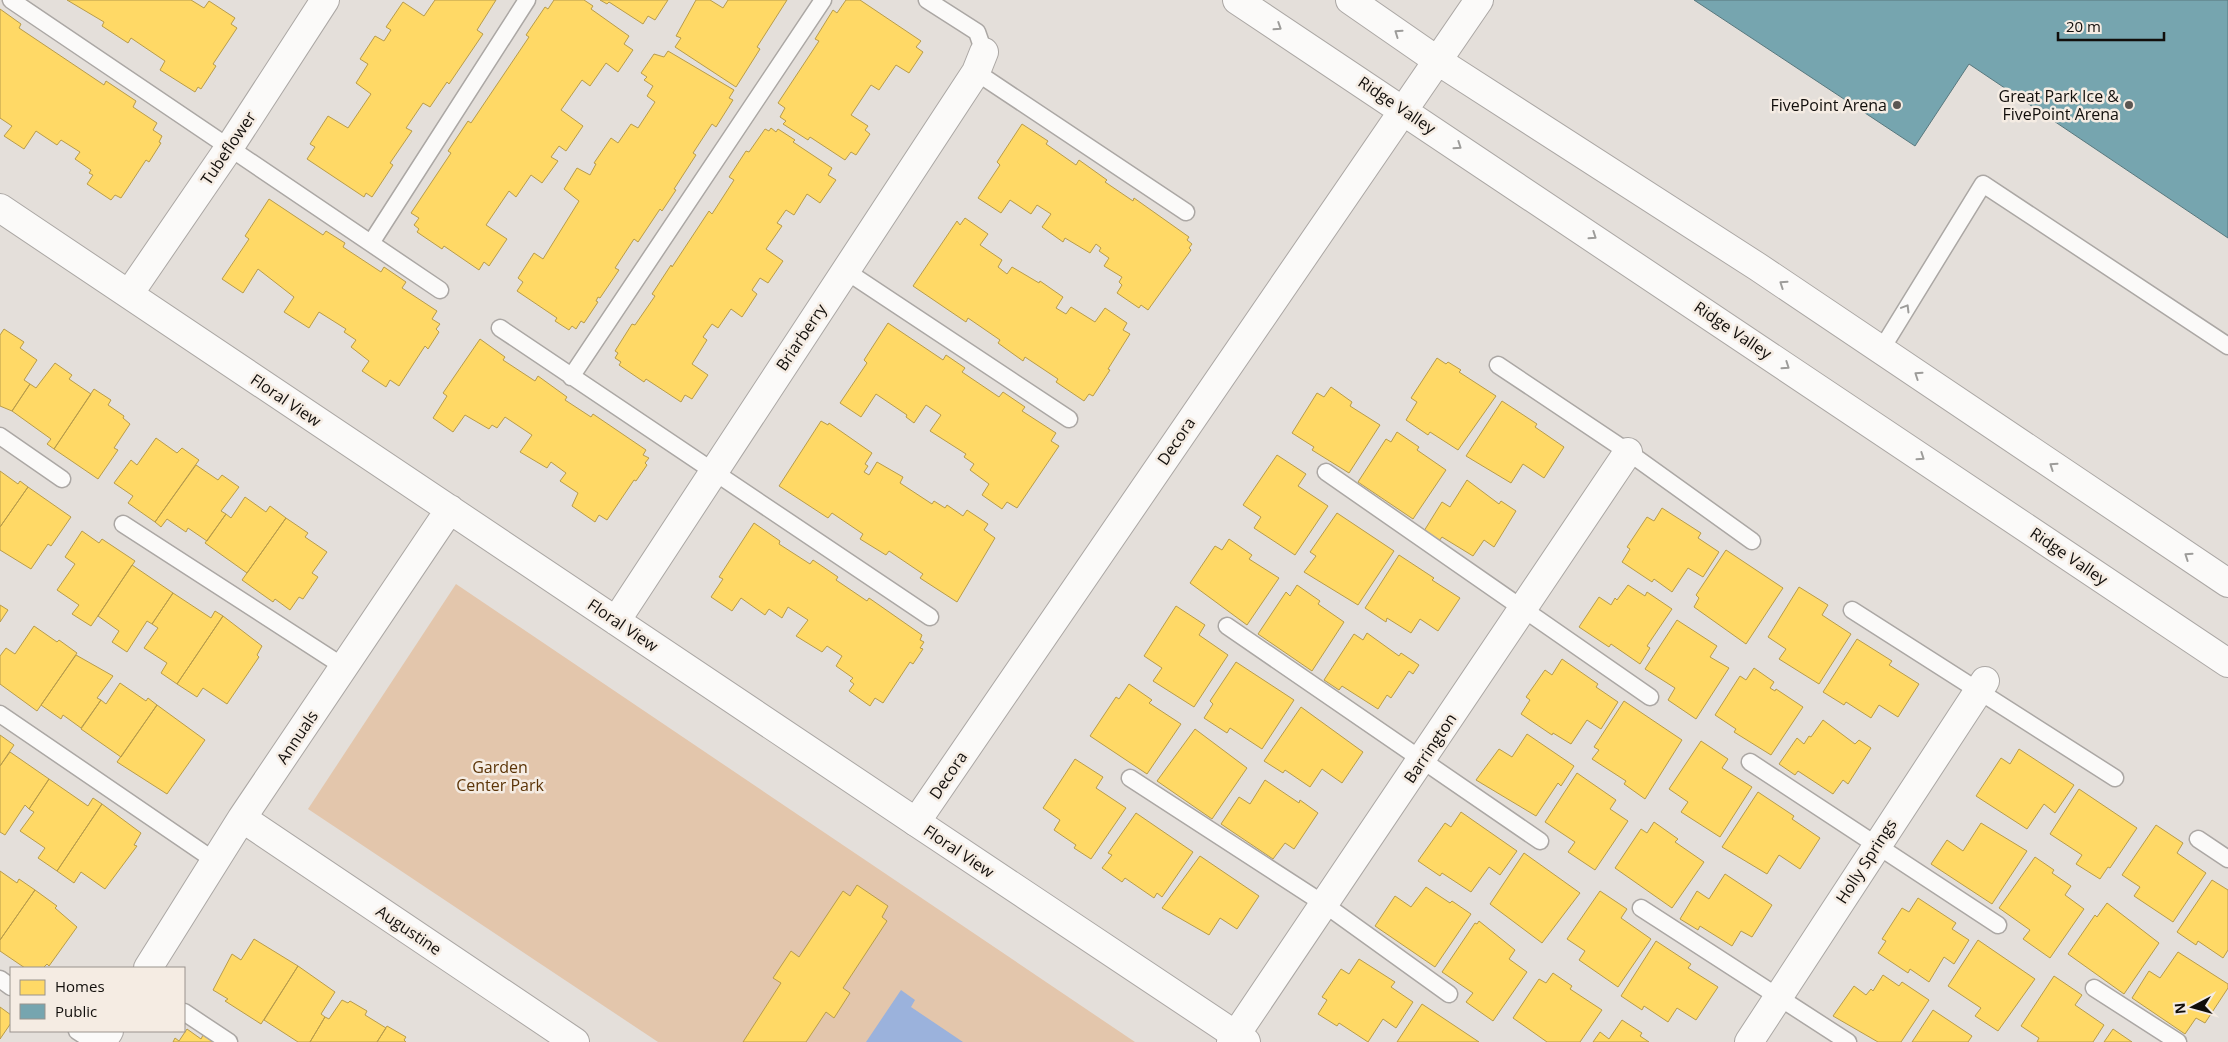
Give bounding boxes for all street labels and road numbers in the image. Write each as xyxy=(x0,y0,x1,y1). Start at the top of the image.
street label: Ridge Valley xyxy=(1354,71,1441,140)
street label: Tubeflower xyxy=(195,106,261,189)
street label: Ridge Valley xyxy=(1690,296,1777,365)
street label: Briarberry xyxy=(771,298,832,375)
street label: Floral View xyxy=(246,368,326,432)
street label: Decora xyxy=(1152,413,1200,469)
street label: Ridge Valley xyxy=(2026,522,2113,591)
street label: Floral View xyxy=(583,593,663,657)
street label: Annuals xyxy=(271,706,323,768)
street label: Barrington xyxy=(1399,709,1461,787)
street label: Decora xyxy=(924,747,972,803)
street label: Holly Springs xyxy=(1830,814,1902,908)
street label: Floral View xyxy=(919,819,999,883)
street label: Augustine xyxy=(372,900,446,960)

